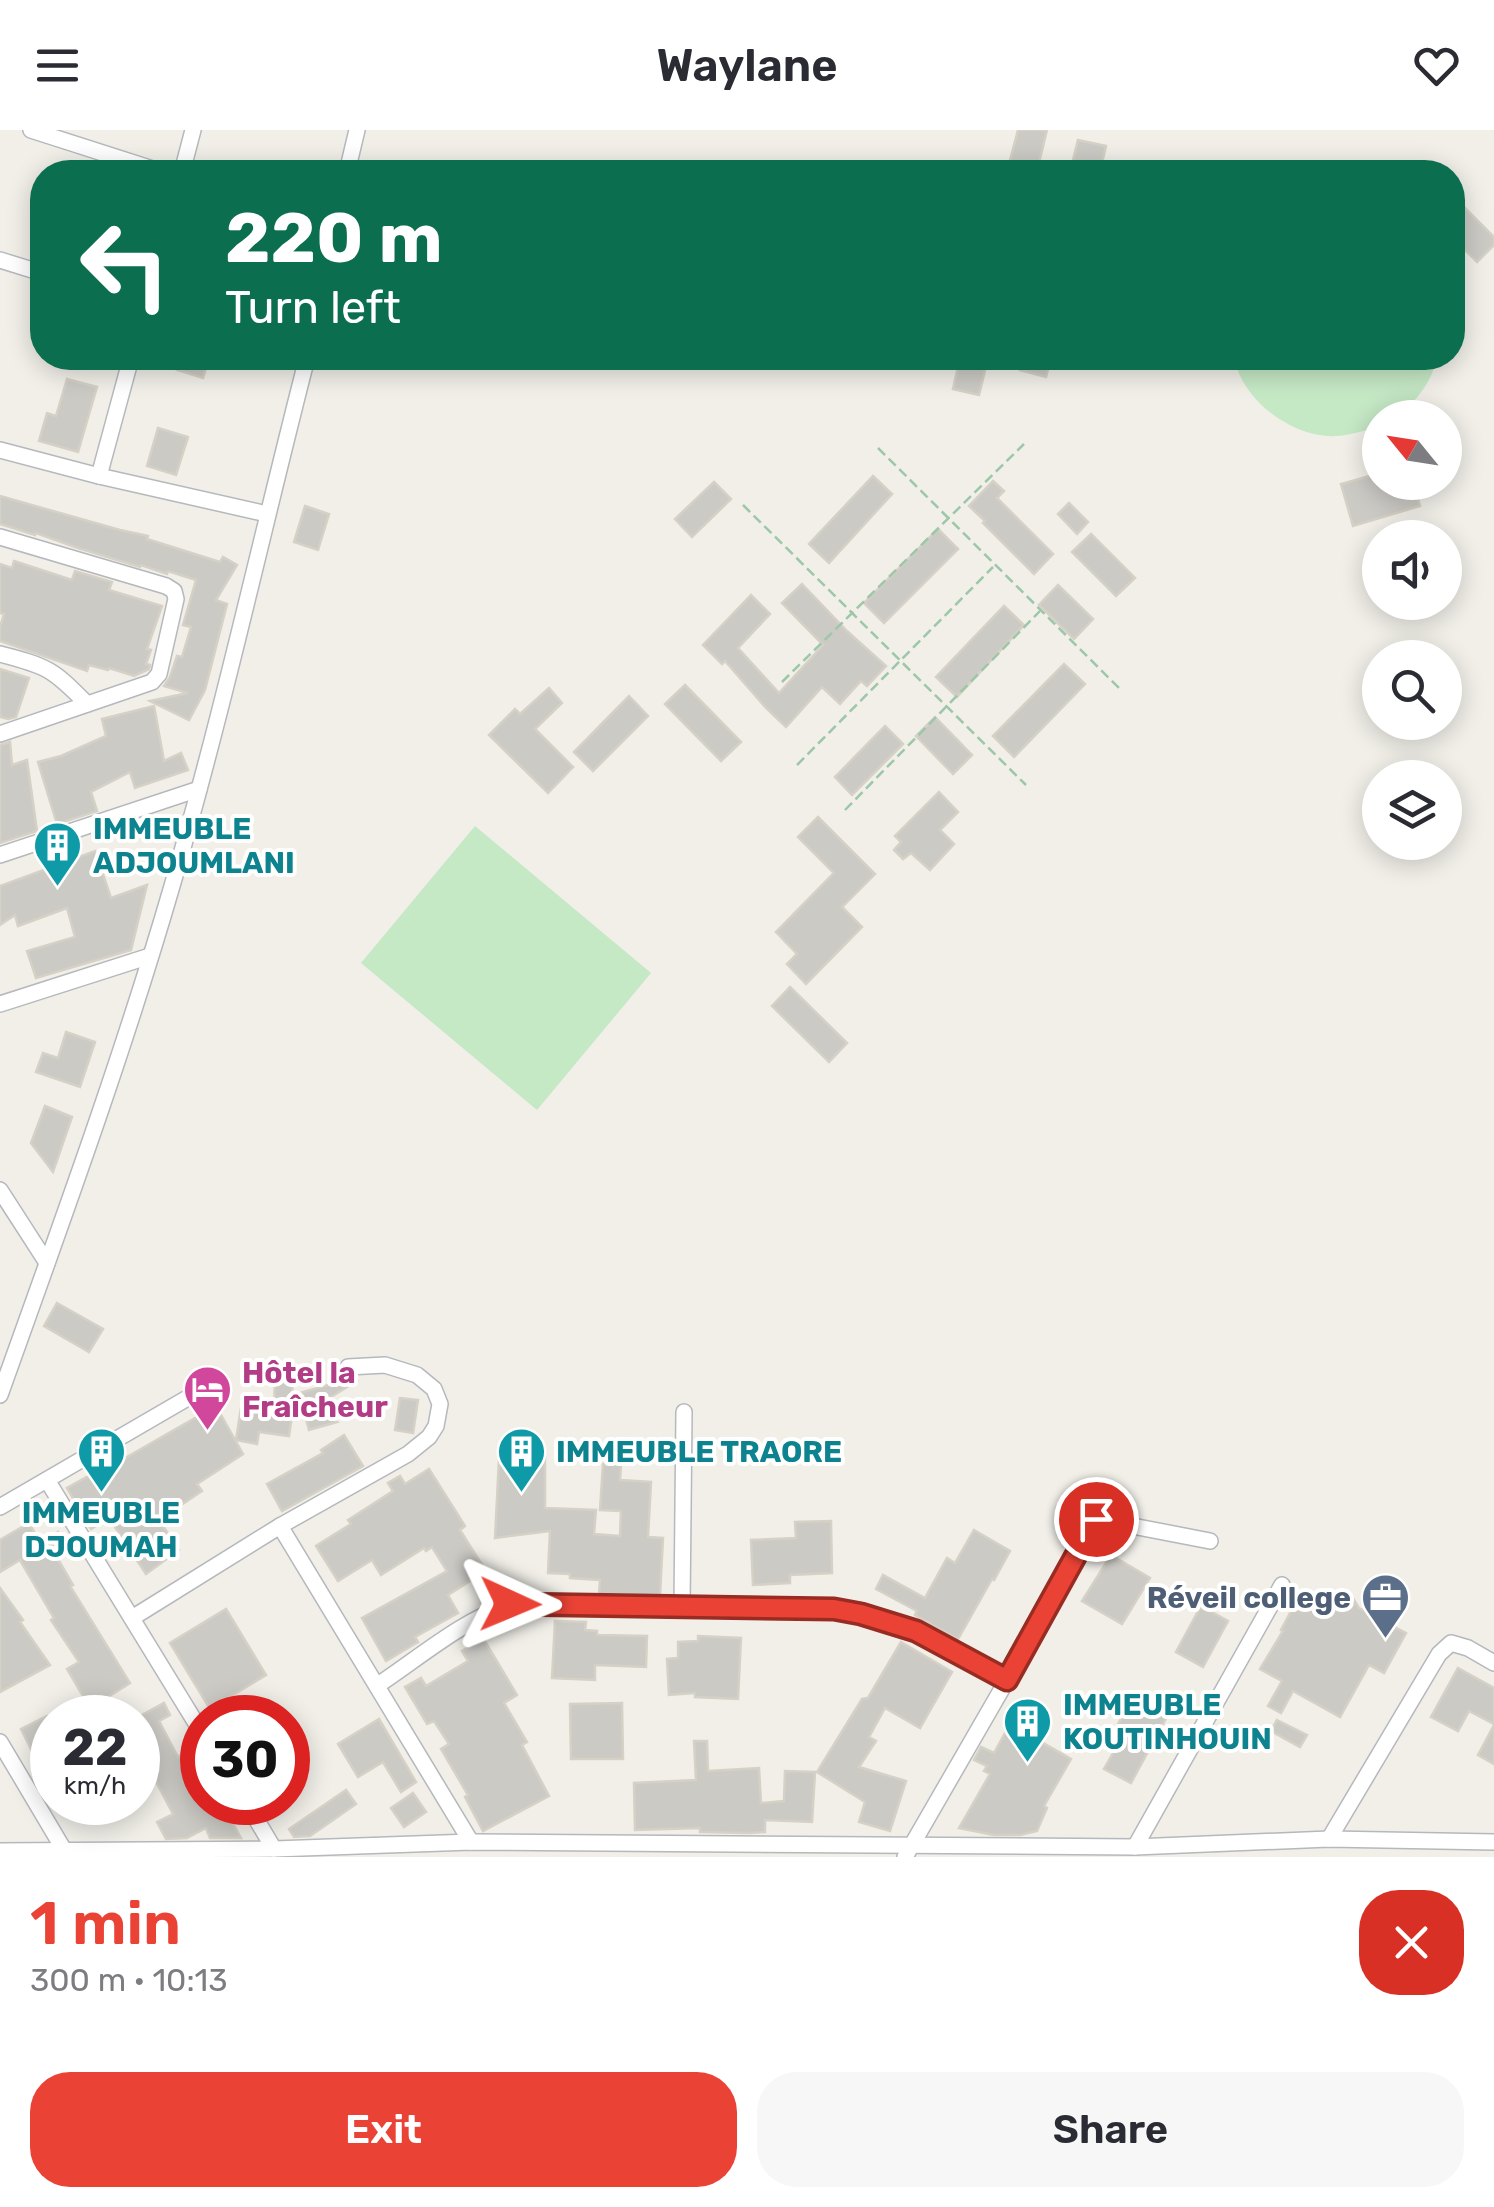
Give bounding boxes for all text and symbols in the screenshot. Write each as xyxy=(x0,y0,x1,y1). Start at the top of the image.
icon: menu xyxy=(30,38,85,93)
icon: heart xyxy=(1409,38,1464,93)
text: Waylane xyxy=(656,39,838,92)
text: 220 m xyxy=(225,197,443,280)
icon: left xyxy=(60,200,190,330)
text: Turn left xyxy=(225,281,401,334)
north arrow xyxy=(1362,400,1462,500)
map controls xyxy=(1362,400,1462,860)
button: sound xyxy=(1362,520,1462,620)
button: search xyxy=(1362,640,1462,740)
button: layers xyxy=(1362,760,1462,860)
place label: IMMEUBLE ADJOUMLANI xyxy=(93,811,295,881)
building icon: IMMEUBLE ADJOUMLANI xyxy=(32,820,84,888)
place label: Hôtel la Fraîcheur xyxy=(242,1355,388,1425)
hotel icon: Hôtel la Fraîcheur xyxy=(181,1364,233,1432)
building icon: IMMEUBLE DJOUMAH xyxy=(75,1426,127,1494)
building icon: IMMEUBLE TRAORE xyxy=(495,1426,547,1494)
place label: IMMEUBLE TRAORE xyxy=(556,1434,842,1470)
pin xyxy=(1054,1477,1139,1562)
icon: arrive xyxy=(1069,1492,1124,1547)
place label: IMMEUBLE DJOUMAH xyxy=(22,1495,180,1565)
position arrow xyxy=(458,1552,562,1656)
office icon: Réveil college xyxy=(1360,1572,1412,1640)
place label: Réveil college xyxy=(1147,1580,1351,1616)
place label: IMMEUBLE KOUTINHOUIN xyxy=(1063,1687,1272,1757)
speed limit sign: 30 xyxy=(180,1695,310,1825)
building icon: IMMEUBLE KOUTINHOUIN xyxy=(1002,1696,1054,1764)
text: 22 xyxy=(63,1718,128,1778)
text: km/h xyxy=(64,1771,126,1800)
text: 1 min xyxy=(30,1888,181,1959)
button: close xyxy=(1359,1890,1464,1995)
text: 300 m · 10:13 xyxy=(30,1961,228,1999)
button: Exit xyxy=(30,2072,737,2187)
button: Share xyxy=(757,2072,1464,2187)

